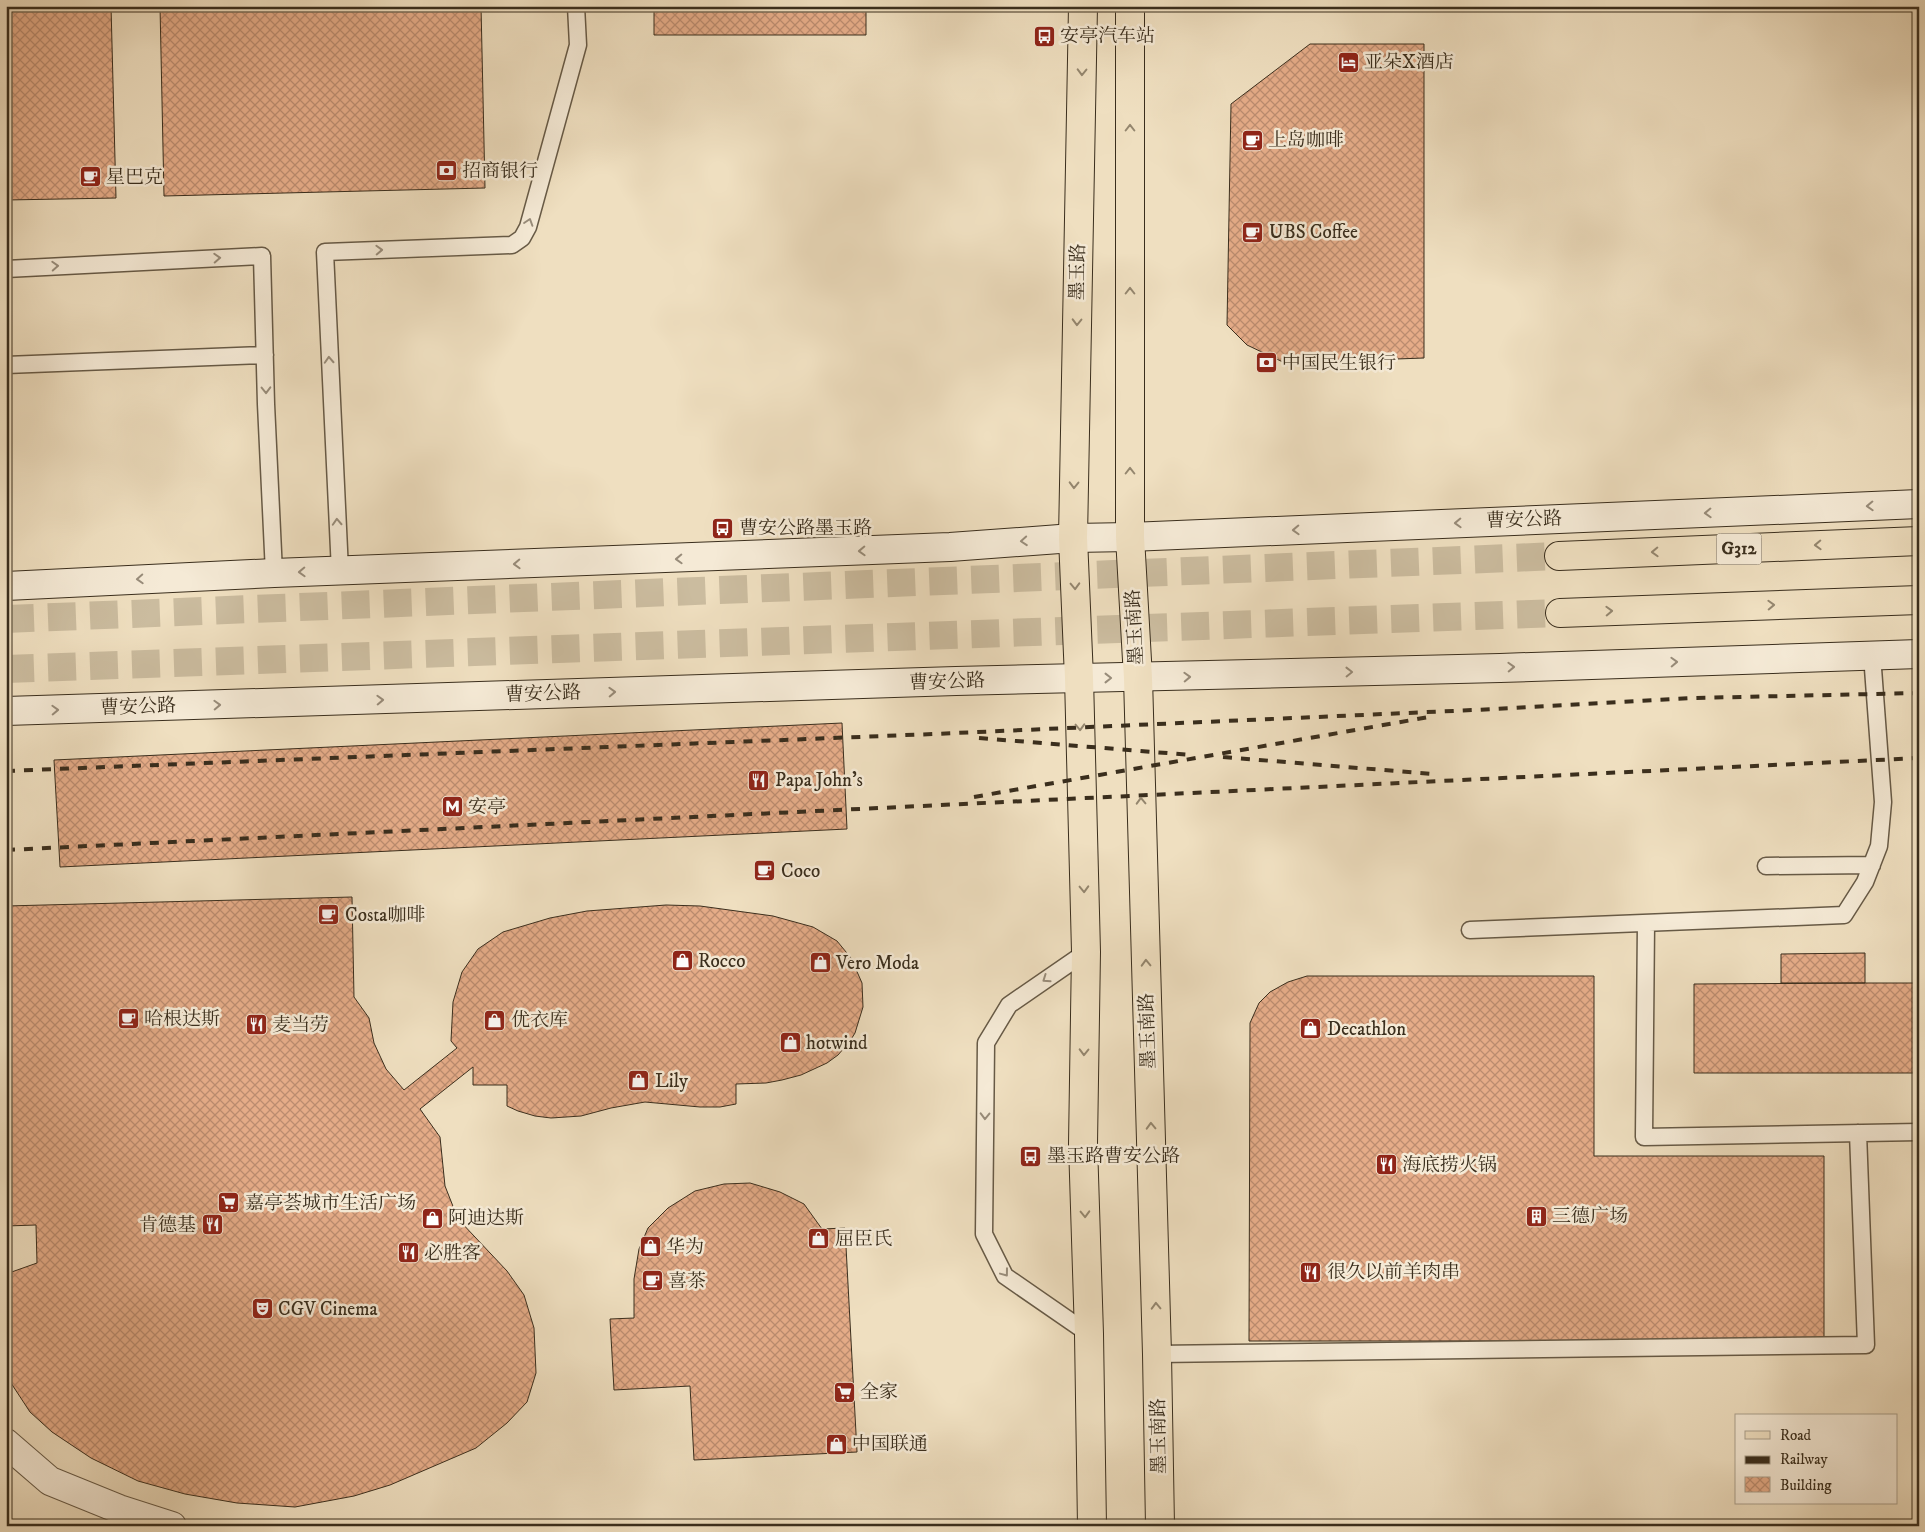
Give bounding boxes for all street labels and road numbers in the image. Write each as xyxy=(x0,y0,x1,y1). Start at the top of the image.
street label: 墨玉路 xyxy=(1066,243,1090,301)
street label: 曹安公路 xyxy=(1486,507,1562,533)
road number: G312 xyxy=(1716,534,1762,564)
street label: 墨玉南路 xyxy=(1122,588,1148,666)
street label: 曹安公路 xyxy=(909,669,985,695)
street label: 曹安公路 xyxy=(505,681,581,707)
street label: 曹安公路 xyxy=(100,694,176,720)
street label: 墨玉南路 xyxy=(1135,993,1161,1069)
street label: 墨玉南路 xyxy=(1147,1398,1171,1474)

